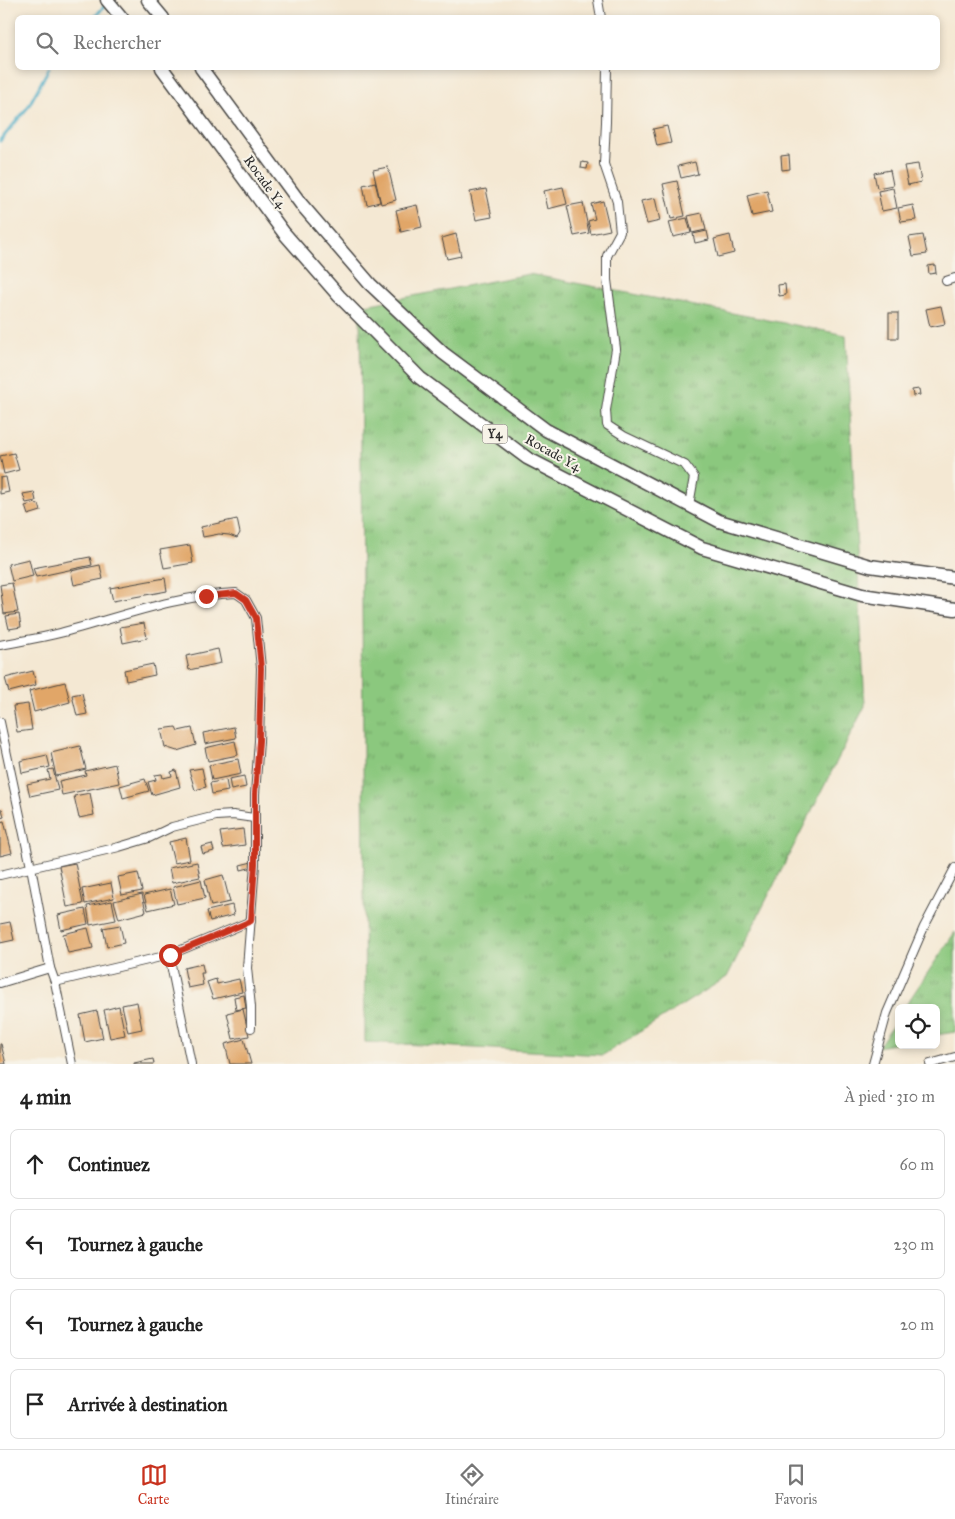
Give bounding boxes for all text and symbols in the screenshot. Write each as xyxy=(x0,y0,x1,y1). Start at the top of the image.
search box xyxy=(15,15,940,70)
icon: search xyxy=(33,29,61,57)
text: Rechercher xyxy=(73,31,161,54)
street label: Rocade Y4 xyxy=(240,152,291,213)
road number: Y4 xyxy=(482,424,508,444)
street label: Rocade Y4 xyxy=(522,431,585,476)
route end xyxy=(195,585,218,608)
route start xyxy=(159,944,182,967)
map controls xyxy=(895,1004,940,1049)
button: locate xyxy=(895,1004,940,1049)
text: 4 min xyxy=(20,1084,71,1110)
text: À pied · 310 m xyxy=(845,1087,935,1106)
icon: ahead xyxy=(21,1150,49,1178)
text: Continuez xyxy=(68,1153,150,1176)
text: 60 m xyxy=(900,1155,934,1174)
icon: left xyxy=(21,1230,49,1258)
text: Tournez à gauche xyxy=(68,1233,203,1256)
text: 230 m xyxy=(894,1235,934,1254)
icon: left xyxy=(21,1310,49,1338)
text: Tournez à gauche xyxy=(68,1313,203,1336)
text: 20 m xyxy=(900,1315,934,1334)
icon: arrive xyxy=(21,1390,49,1418)
text: Arrivée à destination xyxy=(68,1393,227,1416)
tab: Carte xyxy=(138,1461,169,1508)
tab: Itinéraire xyxy=(445,1461,499,1508)
tab: Favoris xyxy=(775,1461,817,1508)

